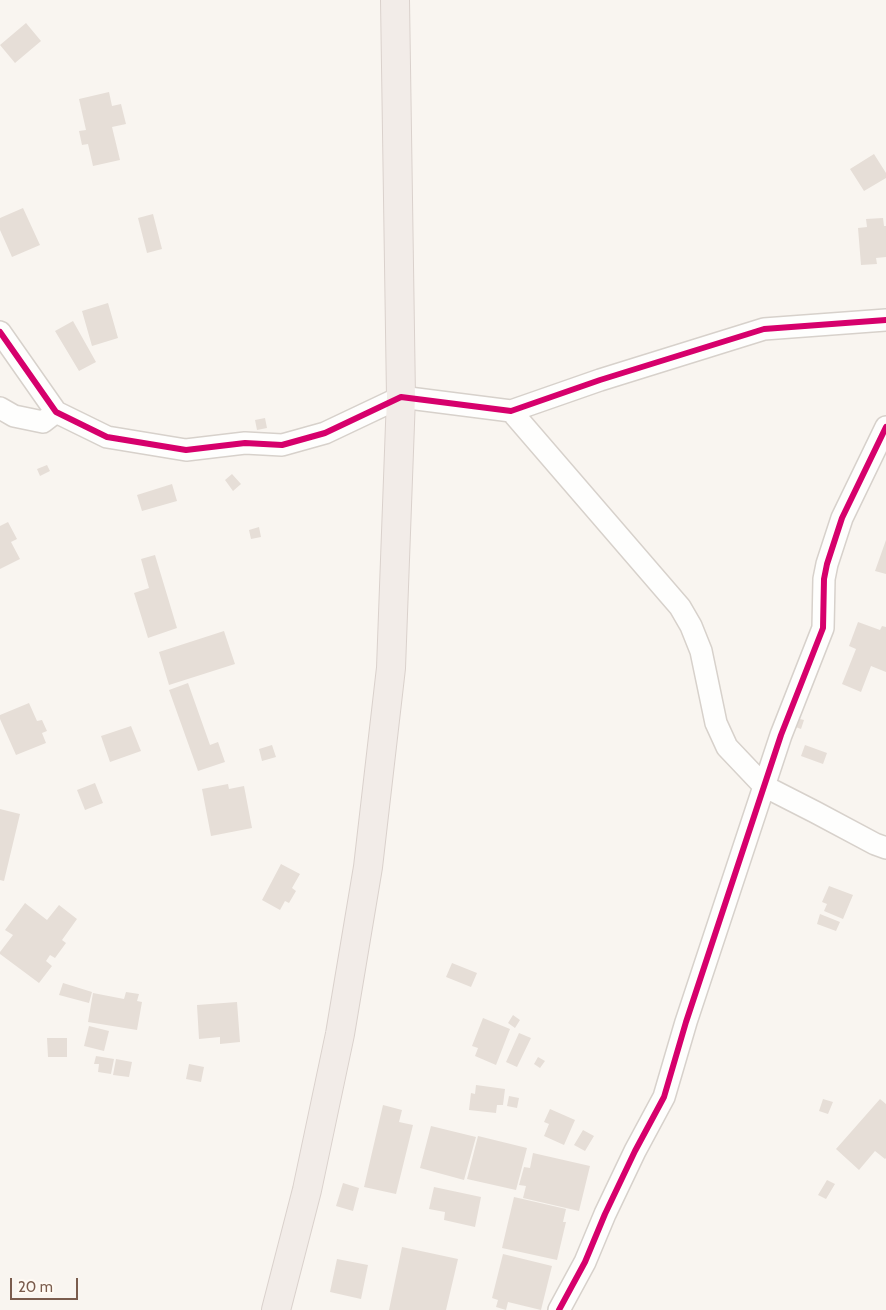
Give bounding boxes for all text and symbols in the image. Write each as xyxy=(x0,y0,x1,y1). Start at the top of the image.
scale bar xyxy=(12,1268,80,1300)
text: 20 m xyxy=(18,1278,53,1296)

